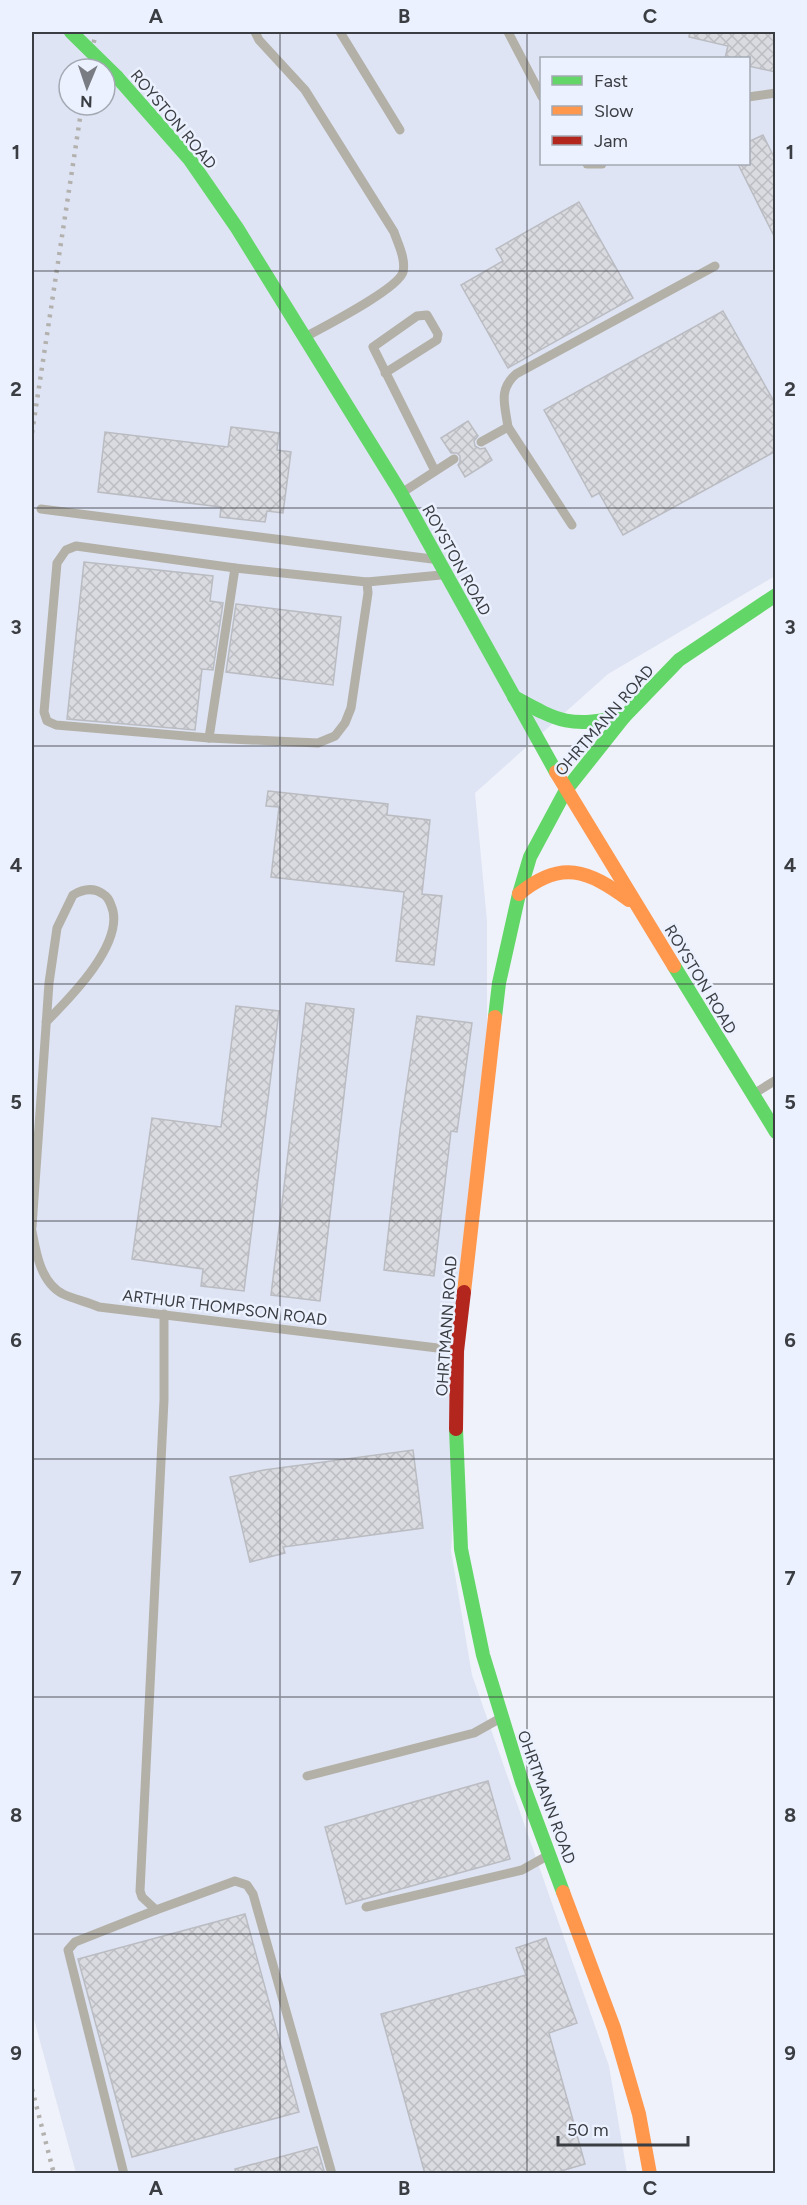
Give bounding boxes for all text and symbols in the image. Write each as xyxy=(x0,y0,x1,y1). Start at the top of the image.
text: A xyxy=(149,4,164,28)
text: B xyxy=(398,4,410,28)
text: C xyxy=(643,4,657,28)
north arrow xyxy=(57,57,117,117)
legend xyxy=(540,57,750,165)
street label: ROYSTON ROAD xyxy=(127,66,221,173)
text: Fast xyxy=(594,70,628,92)
text: N xyxy=(80,92,93,111)
text: Slow xyxy=(594,100,633,122)
text: Jam xyxy=(594,130,628,152)
text: 1 xyxy=(12,140,20,164)
text: 1 xyxy=(786,140,794,164)
text: 2 xyxy=(10,377,22,401)
text: 2 xyxy=(784,377,796,401)
street label: ROYSTON ROAD xyxy=(418,502,495,619)
text: 3 xyxy=(10,615,22,639)
text: 3 xyxy=(784,615,796,639)
street label: OHRTMANN ROAD xyxy=(551,661,658,780)
text: 4 xyxy=(10,853,23,877)
text: 4 xyxy=(784,853,797,877)
street label: ROYSTON ROAD xyxy=(661,921,741,1037)
text: 5 xyxy=(10,1090,22,1114)
text: 5 xyxy=(784,1090,796,1114)
street label: OHRTMANN ROAD xyxy=(432,1255,461,1397)
street label: ARTHUR THOMPSON ROAD xyxy=(122,1286,328,1329)
text: 6 xyxy=(10,1328,22,1352)
text: 6 xyxy=(784,1328,796,1352)
text: 7 xyxy=(10,1566,22,1590)
text: 7 xyxy=(784,1566,796,1590)
street label: OHRTMANN ROAD xyxy=(514,1728,580,1866)
text: 8 xyxy=(10,1803,22,1827)
text: 8 xyxy=(784,1803,796,1827)
text: 9 xyxy=(10,2041,22,2065)
text: 9 xyxy=(784,2041,796,2065)
scale bar xyxy=(558,2109,688,2147)
text: 50 m xyxy=(567,2119,609,2141)
text: A xyxy=(149,2176,164,2200)
text: B xyxy=(398,2176,410,2200)
text: C xyxy=(643,2176,657,2200)

